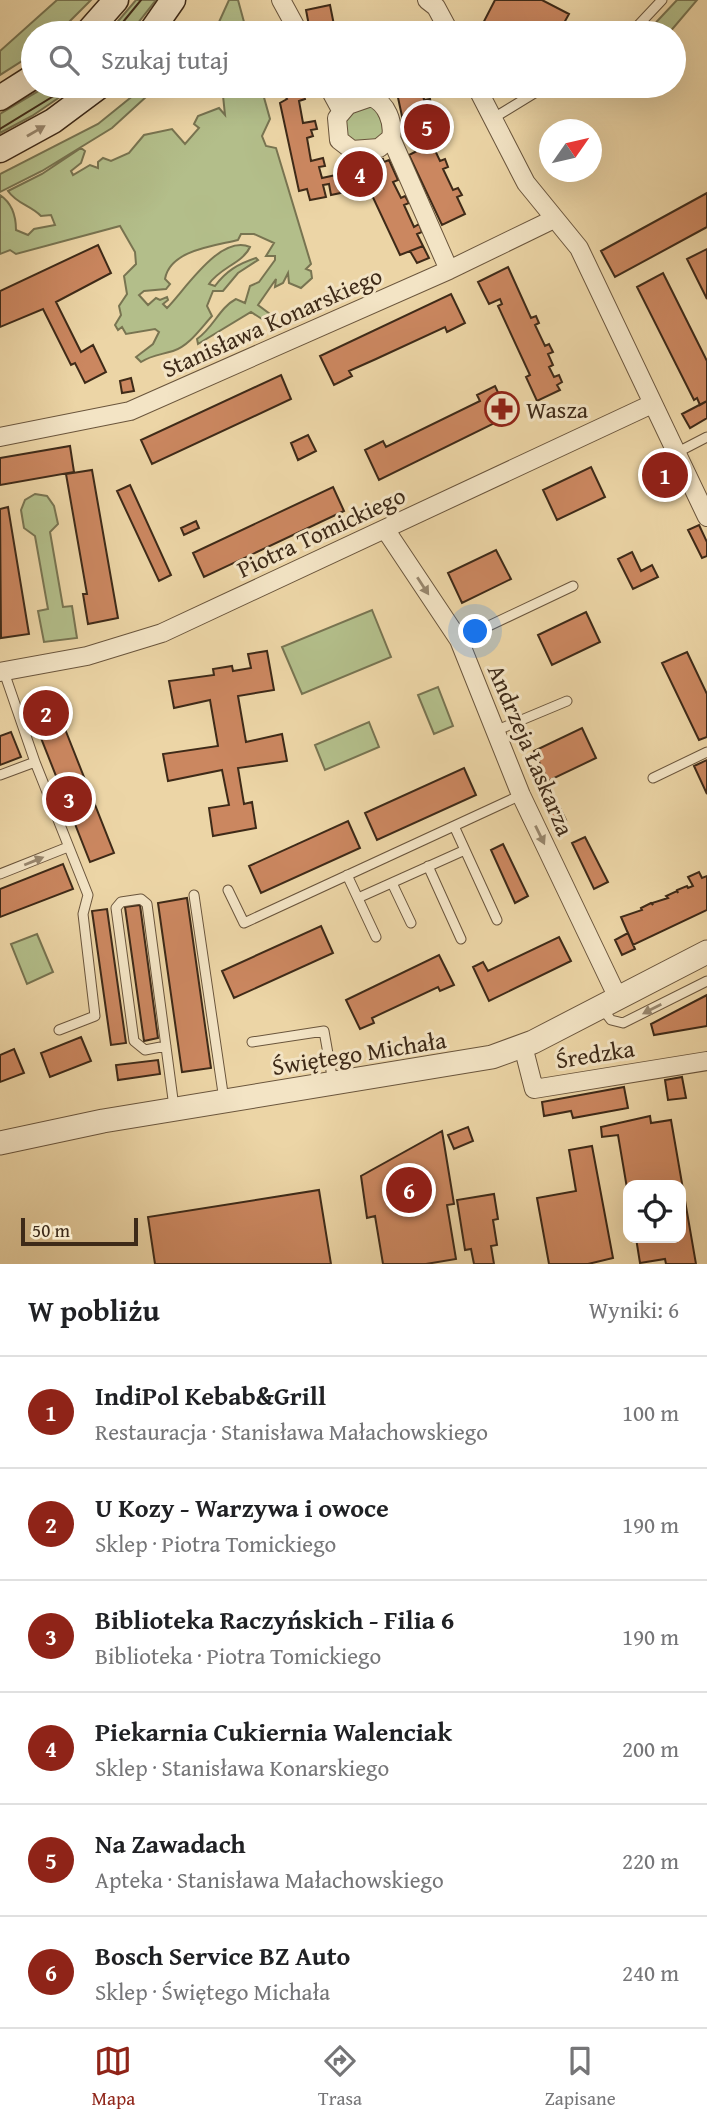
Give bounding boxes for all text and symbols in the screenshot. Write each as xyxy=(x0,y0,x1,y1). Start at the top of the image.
search box xyxy=(21,21,686,98)
text: Szukaj tutaj xyxy=(101,40,229,79)
icon: search xyxy=(45,41,83,79)
pin: 5 xyxy=(404,101,450,153)
north arrow xyxy=(539,119,602,182)
one-way arrow xyxy=(27,125,46,137)
pin: 4 xyxy=(337,148,383,200)
street label: Stanisława Konarskiego xyxy=(156,258,388,386)
pharmacy icon: Wasza xyxy=(483,390,521,428)
place label: Wasza xyxy=(526,392,589,427)
pin: 1 xyxy=(642,449,688,501)
street label: Piotra Tomickiego xyxy=(231,478,411,586)
one-way arrow xyxy=(416,576,429,595)
your location xyxy=(458,614,492,648)
street label: Andrzeja Łaskarza xyxy=(479,659,583,842)
pin: 2 xyxy=(23,687,69,739)
pin: 3 xyxy=(46,773,92,825)
one-way arrow xyxy=(534,825,546,845)
one-way arrow xyxy=(24,855,45,866)
one-way arrow xyxy=(642,1003,662,1014)
street label: Świętego Michała xyxy=(269,1022,449,1084)
street label: Średzka xyxy=(553,1030,638,1077)
pin: 6 xyxy=(386,1164,432,1216)
map controls xyxy=(623,1180,686,1243)
button: locate xyxy=(623,1180,686,1243)
scale bar xyxy=(21,1215,138,1247)
text: 50 m xyxy=(32,1216,70,1244)
text: W pobliżu xyxy=(28,1288,160,1332)
text: Wyniki: 6 xyxy=(589,1293,679,1326)
text: IndiPol Kebab&Grill xyxy=(95,1376,326,1415)
text: 1 xyxy=(45,1396,57,1429)
text: 100 m xyxy=(622,1396,679,1429)
text: Restauracja · Stanisława Małachowskiego xyxy=(95,1415,488,1448)
text: U Kozy - Warzywa i owoce xyxy=(95,1488,389,1527)
text: 2 xyxy=(45,1508,57,1541)
text: 190 m xyxy=(622,1508,679,1541)
text: Sklep · Piotra Tomickiego xyxy=(95,1527,336,1560)
text: Biblioteka Raczyńskich - Filia 6 xyxy=(95,1600,454,1639)
text: 3 xyxy=(45,1620,57,1653)
text: 190 m xyxy=(622,1620,679,1653)
text: Biblioteka · Piotra Tomickiego xyxy=(95,1639,381,1672)
text: Piekarnia Cukiernia Walenciak xyxy=(95,1712,452,1751)
text: 4 xyxy=(45,1732,57,1765)
text: 200 m xyxy=(622,1732,679,1765)
text: Sklep · Stanisława Konarskiego xyxy=(95,1751,389,1784)
text: Na Zawadach xyxy=(95,1824,246,1863)
text: 5 xyxy=(45,1844,57,1877)
text: 220 m xyxy=(622,1844,679,1877)
text: Apteka · Stanisława Małachowskiego xyxy=(95,1863,444,1896)
text: Bosch Service BZ Auto xyxy=(95,1936,350,1975)
text: 6 xyxy=(45,1956,57,1989)
text: 240 m xyxy=(622,1956,679,1989)
text: Sklep · Świętego Michała xyxy=(95,1975,330,2008)
tab: Mapa xyxy=(91,2042,135,2112)
tab: Trasa xyxy=(318,2042,362,2112)
tab: Zapisane xyxy=(545,2042,616,2112)

